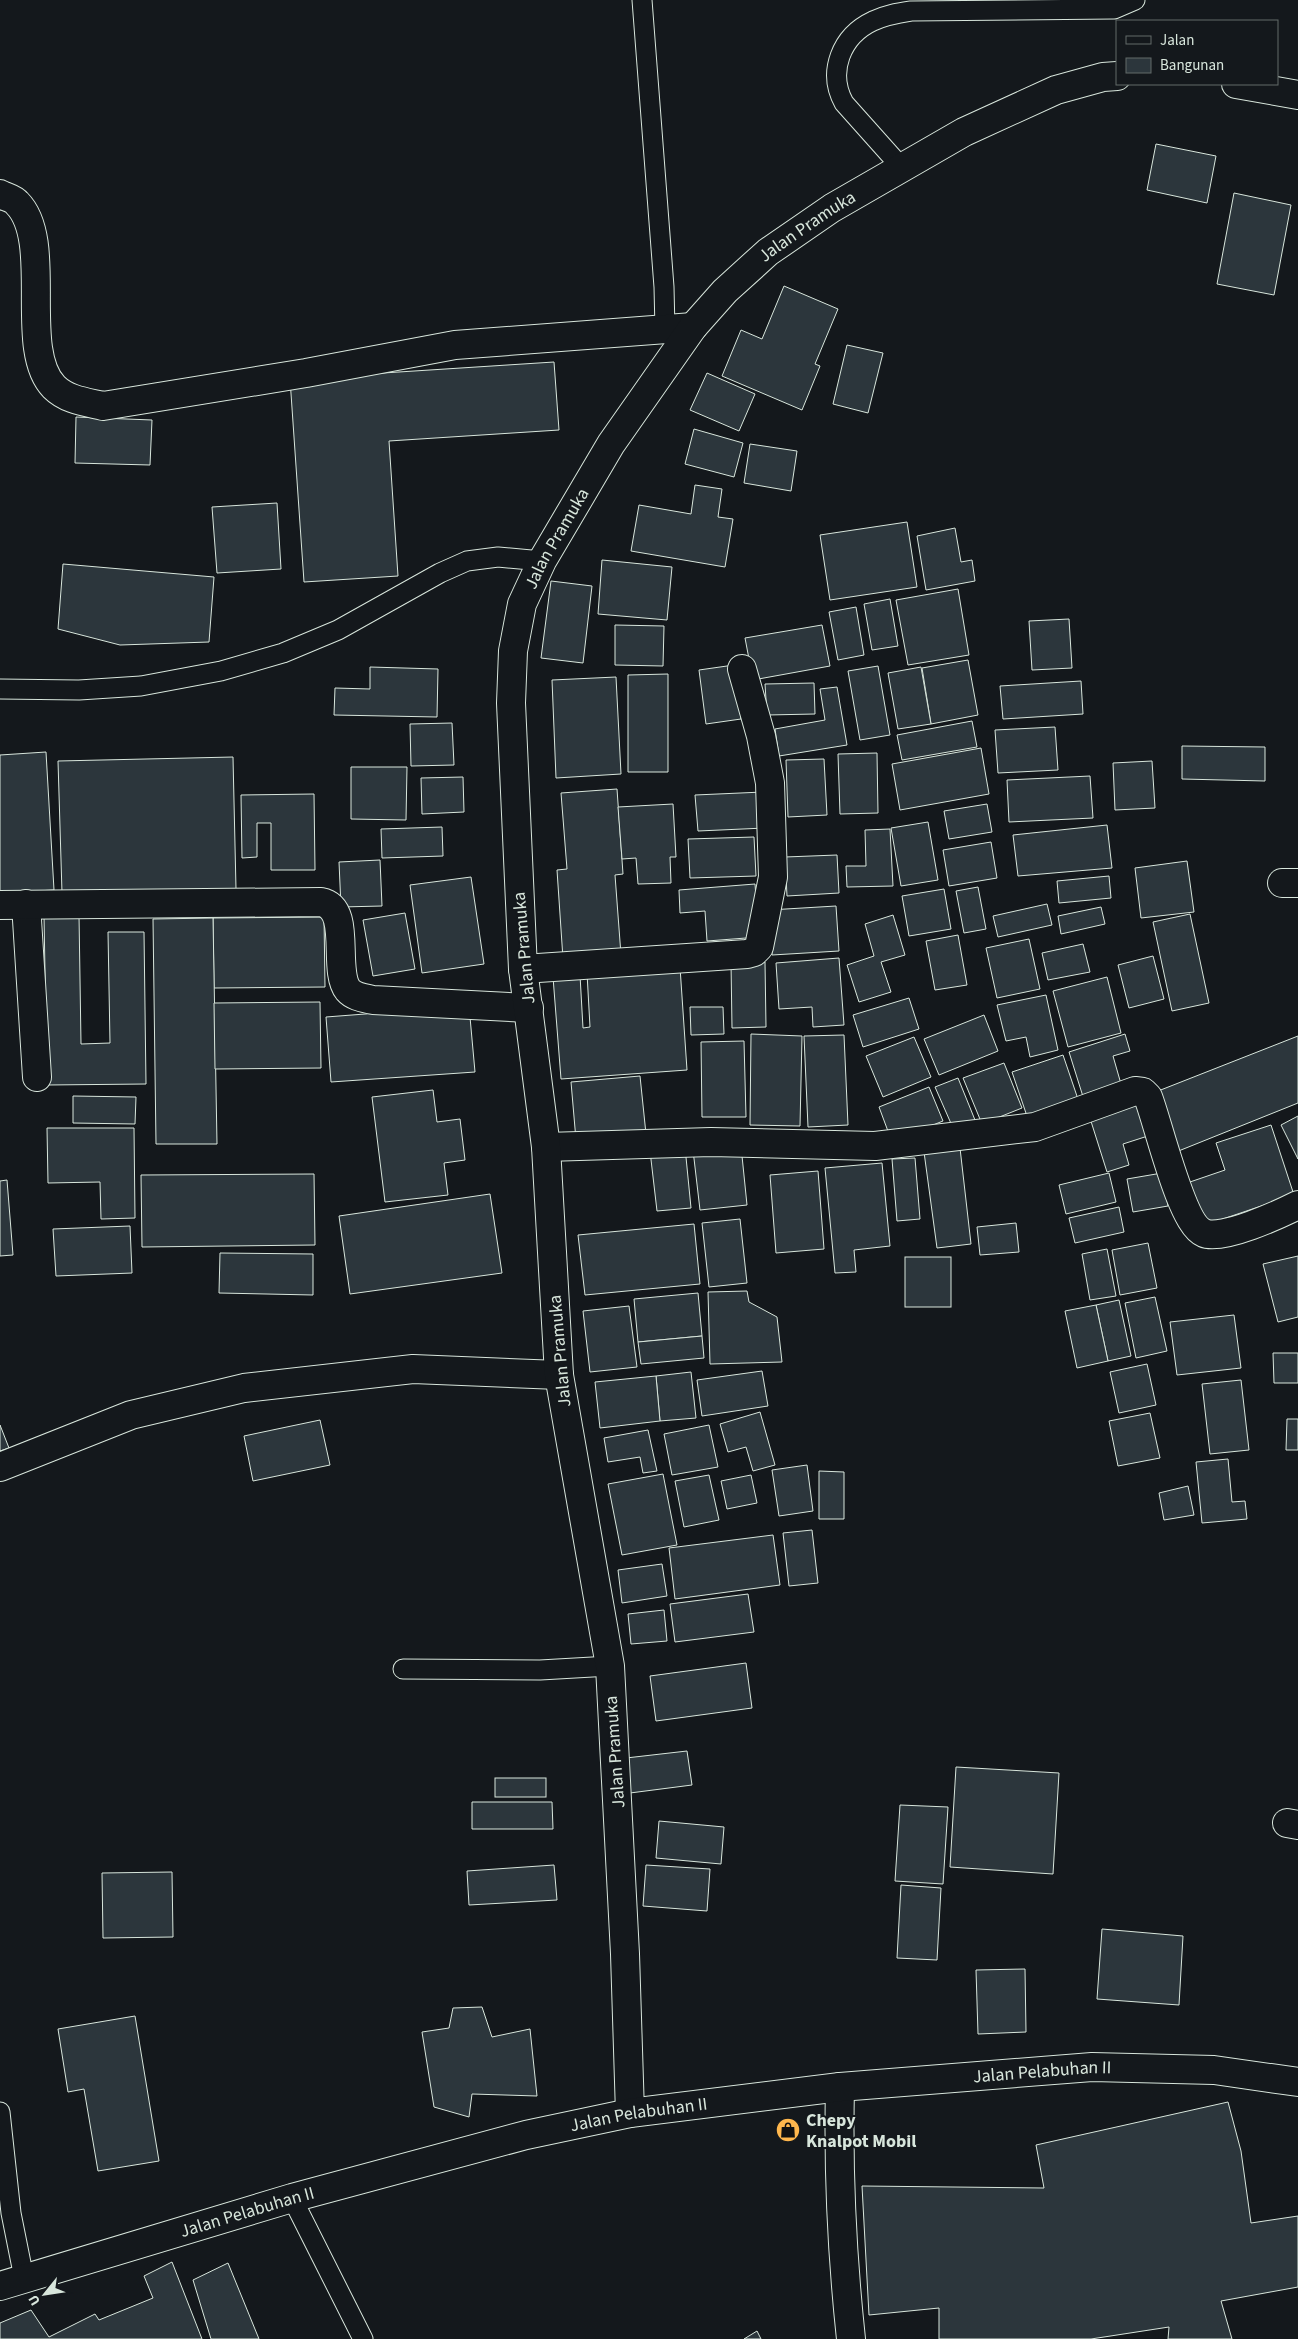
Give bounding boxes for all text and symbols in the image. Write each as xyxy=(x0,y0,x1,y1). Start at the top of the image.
legend xyxy=(1116,20,1278,85)
text: Jalan xyxy=(1160,30,1194,51)
text: Bangunan xyxy=(1160,55,1224,76)
street label: Jalan Pramuka xyxy=(753,185,860,268)
street label: Jalan Pramuka xyxy=(518,483,595,593)
street label: Jalan Pramuka xyxy=(507,891,541,1005)
street label: Jalan Pramuka xyxy=(543,1294,577,1408)
street label: Jalan Pramuka xyxy=(599,1695,631,1809)
street label: Jalan Pelabuhan II xyxy=(972,2054,1112,2089)
street label: Jalan Pelabuhan II xyxy=(568,2091,709,2138)
place label: Chepy Knalpot Mobil xyxy=(806,2108,916,2154)
shop icon: Chepy Knalpot Mobil xyxy=(775,2117,801,2143)
street label: Jalan Pelabuhan II xyxy=(177,2180,317,2244)
north arrow xyxy=(20,2269,70,2319)
text: U xyxy=(24,2291,46,2309)

